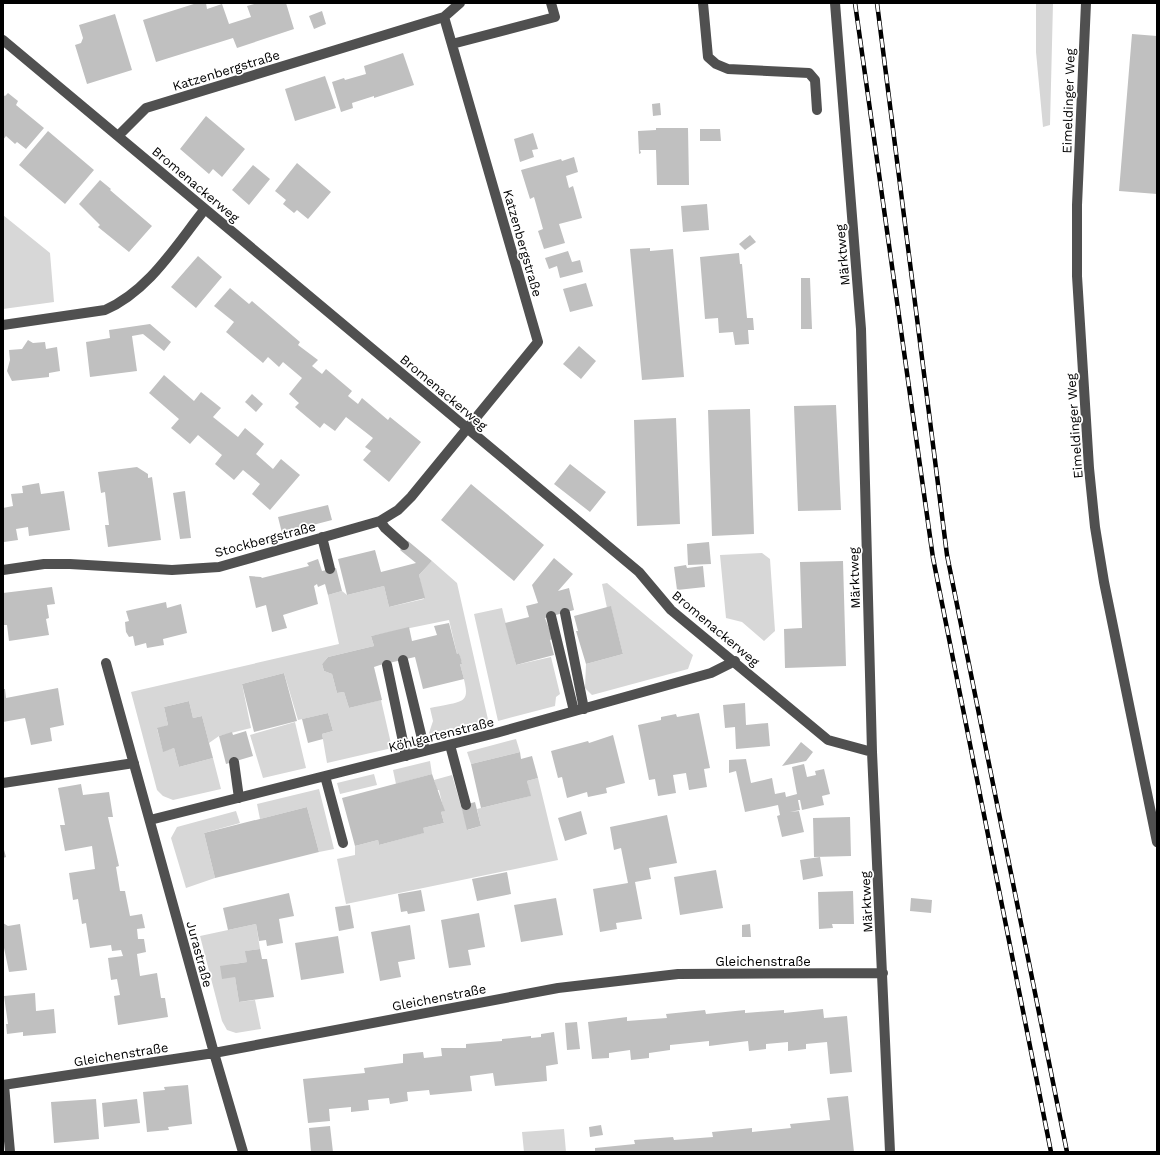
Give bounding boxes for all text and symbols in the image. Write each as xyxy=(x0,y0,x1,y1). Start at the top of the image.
street label: Katzenbergstraße xyxy=(171,47,281,94)
street label: Eimeldinger Weg xyxy=(1059,48,1078,154)
street label: Bromenackerweg xyxy=(149,144,242,225)
street label: Katzenbergstraße xyxy=(500,188,545,299)
street label: Märktweg xyxy=(832,224,853,286)
street label: Bromenackerweg xyxy=(397,352,490,433)
street label: Eimeldinger Weg xyxy=(1063,373,1086,479)
street label: Stockbergstraße xyxy=(213,519,317,560)
street label: Märktweg xyxy=(846,547,863,609)
street label: Bromenackerweg xyxy=(669,588,762,669)
street label: Köhlgartenstraße xyxy=(387,714,495,755)
street label: Märktweg xyxy=(857,871,876,933)
street label: Jurastraße xyxy=(183,919,216,989)
street label: Gleichenstraße xyxy=(715,954,811,969)
street label: Gleichenstraße xyxy=(391,981,487,1014)
street label: Gleichenstraße xyxy=(73,1040,169,1069)

